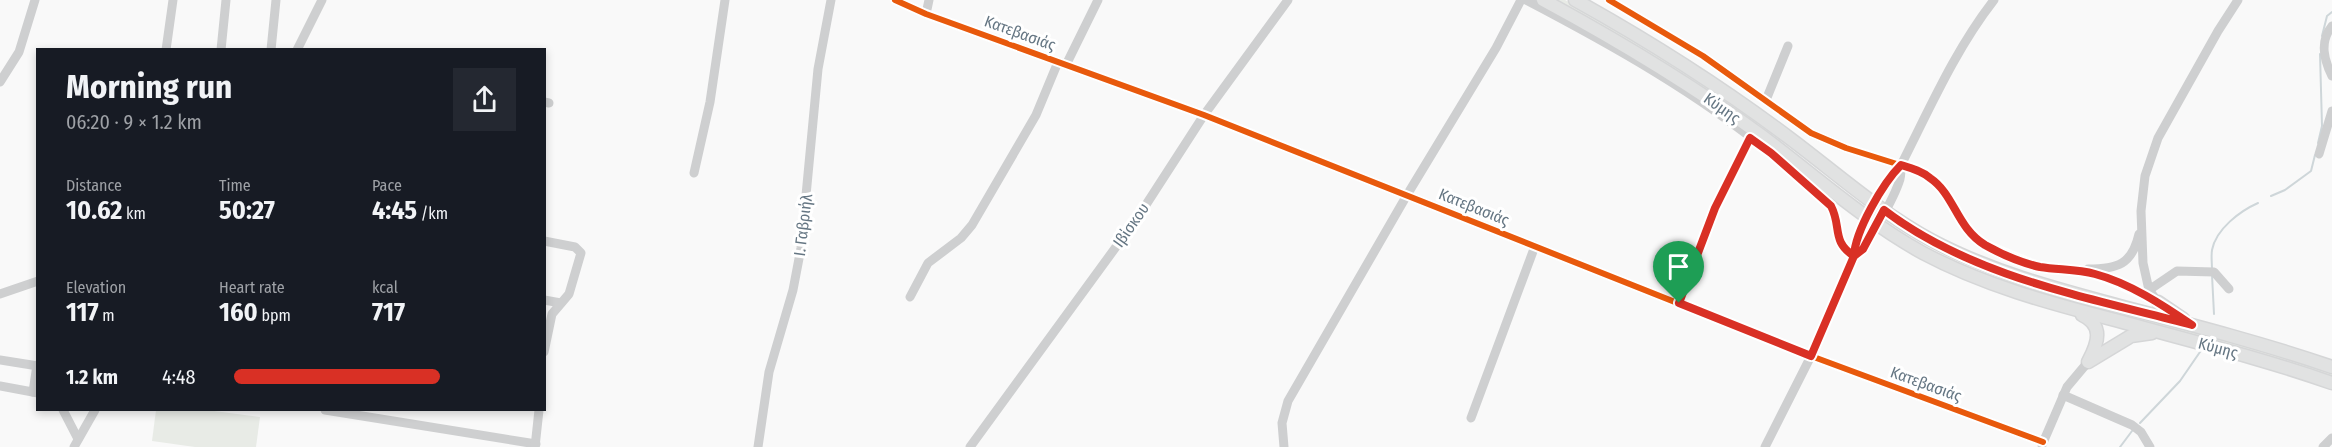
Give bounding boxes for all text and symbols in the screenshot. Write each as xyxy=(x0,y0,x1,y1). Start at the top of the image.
street label: Κατεβασιάς xyxy=(982,11,1058,55)
text: Morning run xyxy=(66,67,232,107)
button: share xyxy=(453,68,516,131)
street label: Κύμης xyxy=(1700,89,1744,127)
text: 06:20 · 9 × 1.2 km xyxy=(66,110,202,134)
text: Distance xyxy=(66,176,122,195)
text: Time xyxy=(219,176,251,195)
text: Pace xyxy=(372,176,402,195)
street label: Κατεβασιάς xyxy=(1436,184,1512,230)
street label: Ι. Γαβριήλ xyxy=(790,192,816,257)
text: 10.62 xyxy=(66,195,122,226)
text: 50:27 xyxy=(219,195,275,226)
text: 4:45 xyxy=(372,195,417,226)
street label: Ιβίσκου xyxy=(1109,199,1153,251)
text: km xyxy=(122,204,146,223)
text: /km xyxy=(417,204,448,223)
pin xyxy=(1653,241,1704,303)
icon: arrive xyxy=(1662,250,1695,283)
text: Elevation xyxy=(66,278,126,297)
text: Heart rate xyxy=(219,278,285,297)
text: kcal xyxy=(372,278,398,297)
text: 117 xyxy=(66,297,99,328)
text: 160 xyxy=(219,297,258,328)
text: 717 xyxy=(372,297,405,328)
text: m xyxy=(99,306,115,325)
text: bpm xyxy=(258,306,291,325)
street label: Κύμης xyxy=(2196,334,2240,362)
street label: Κατεβασιάς xyxy=(1888,362,1964,406)
text: 1.2 km xyxy=(66,365,118,389)
text: 4:48 xyxy=(162,365,196,389)

